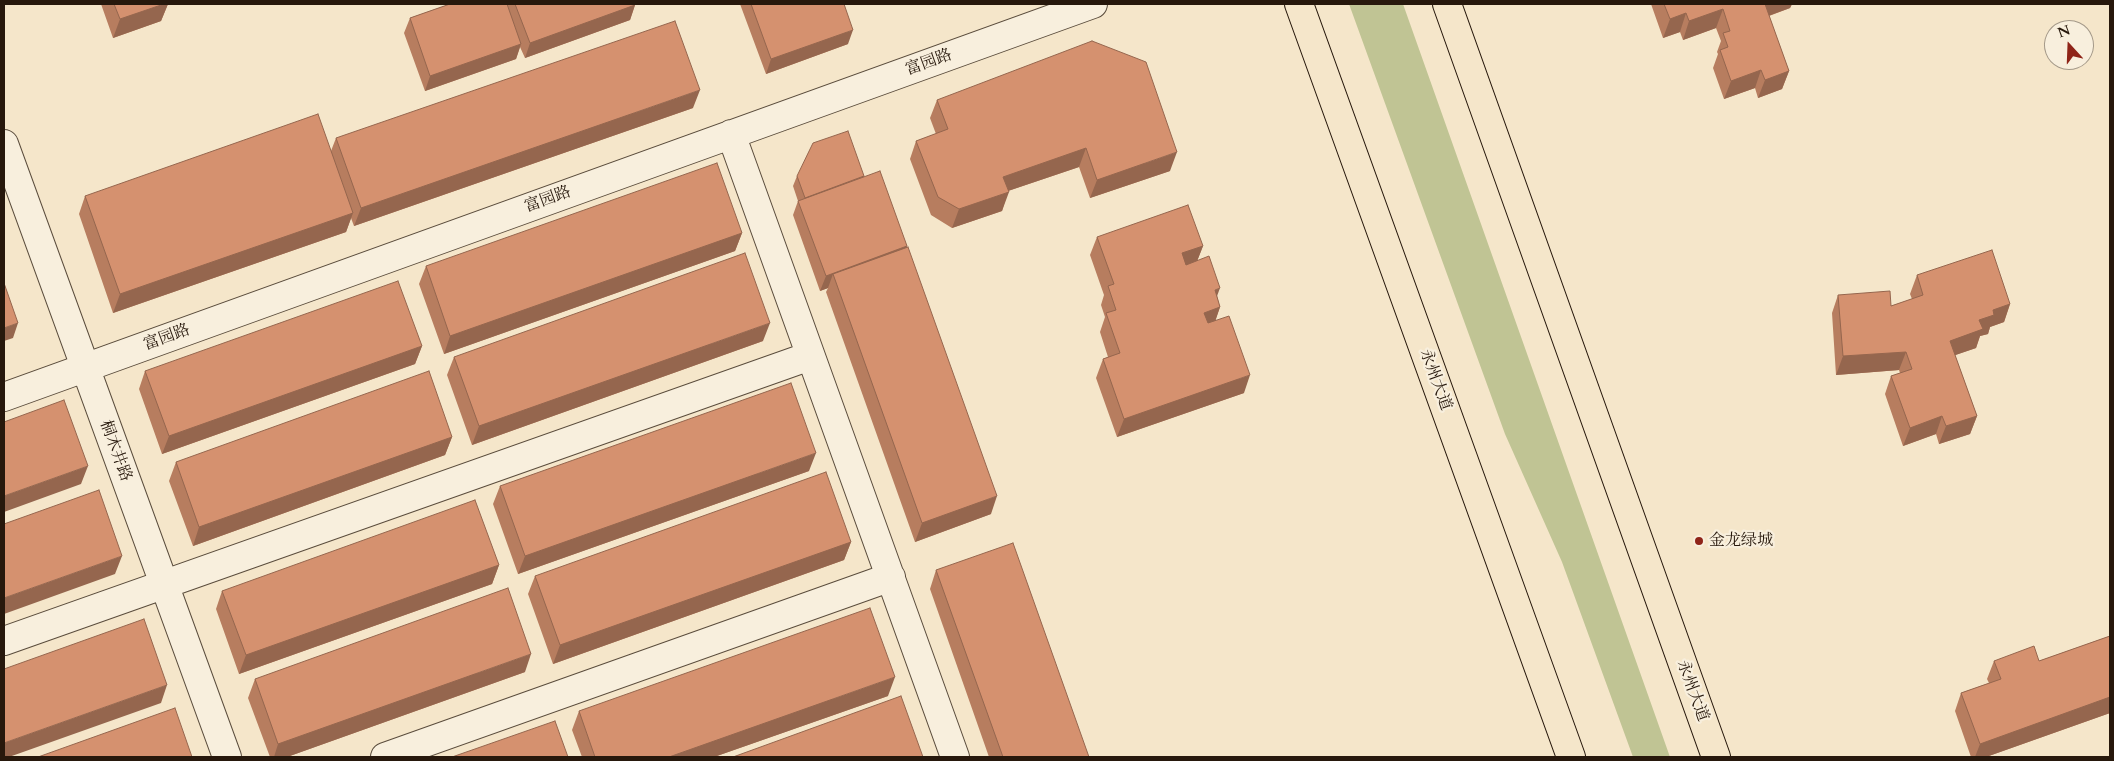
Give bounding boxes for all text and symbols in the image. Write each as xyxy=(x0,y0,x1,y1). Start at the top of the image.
north arrow xyxy=(2044,20,2094,70)
text: N xyxy=(2055,20,2073,42)
street label: 富园路 xyxy=(903,46,955,80)
street label: 富园路 xyxy=(522,183,574,217)
street label: 富园路 xyxy=(141,321,193,355)
street label: 永州大道 xyxy=(1415,347,1455,413)
street label: 桐木井路 xyxy=(95,418,135,484)
place label: 金龙绿城 xyxy=(1709,531,1773,551)
marker: 金龙绿城 xyxy=(1693,535,1705,547)
street label: 永州大道 xyxy=(1672,658,1712,724)

